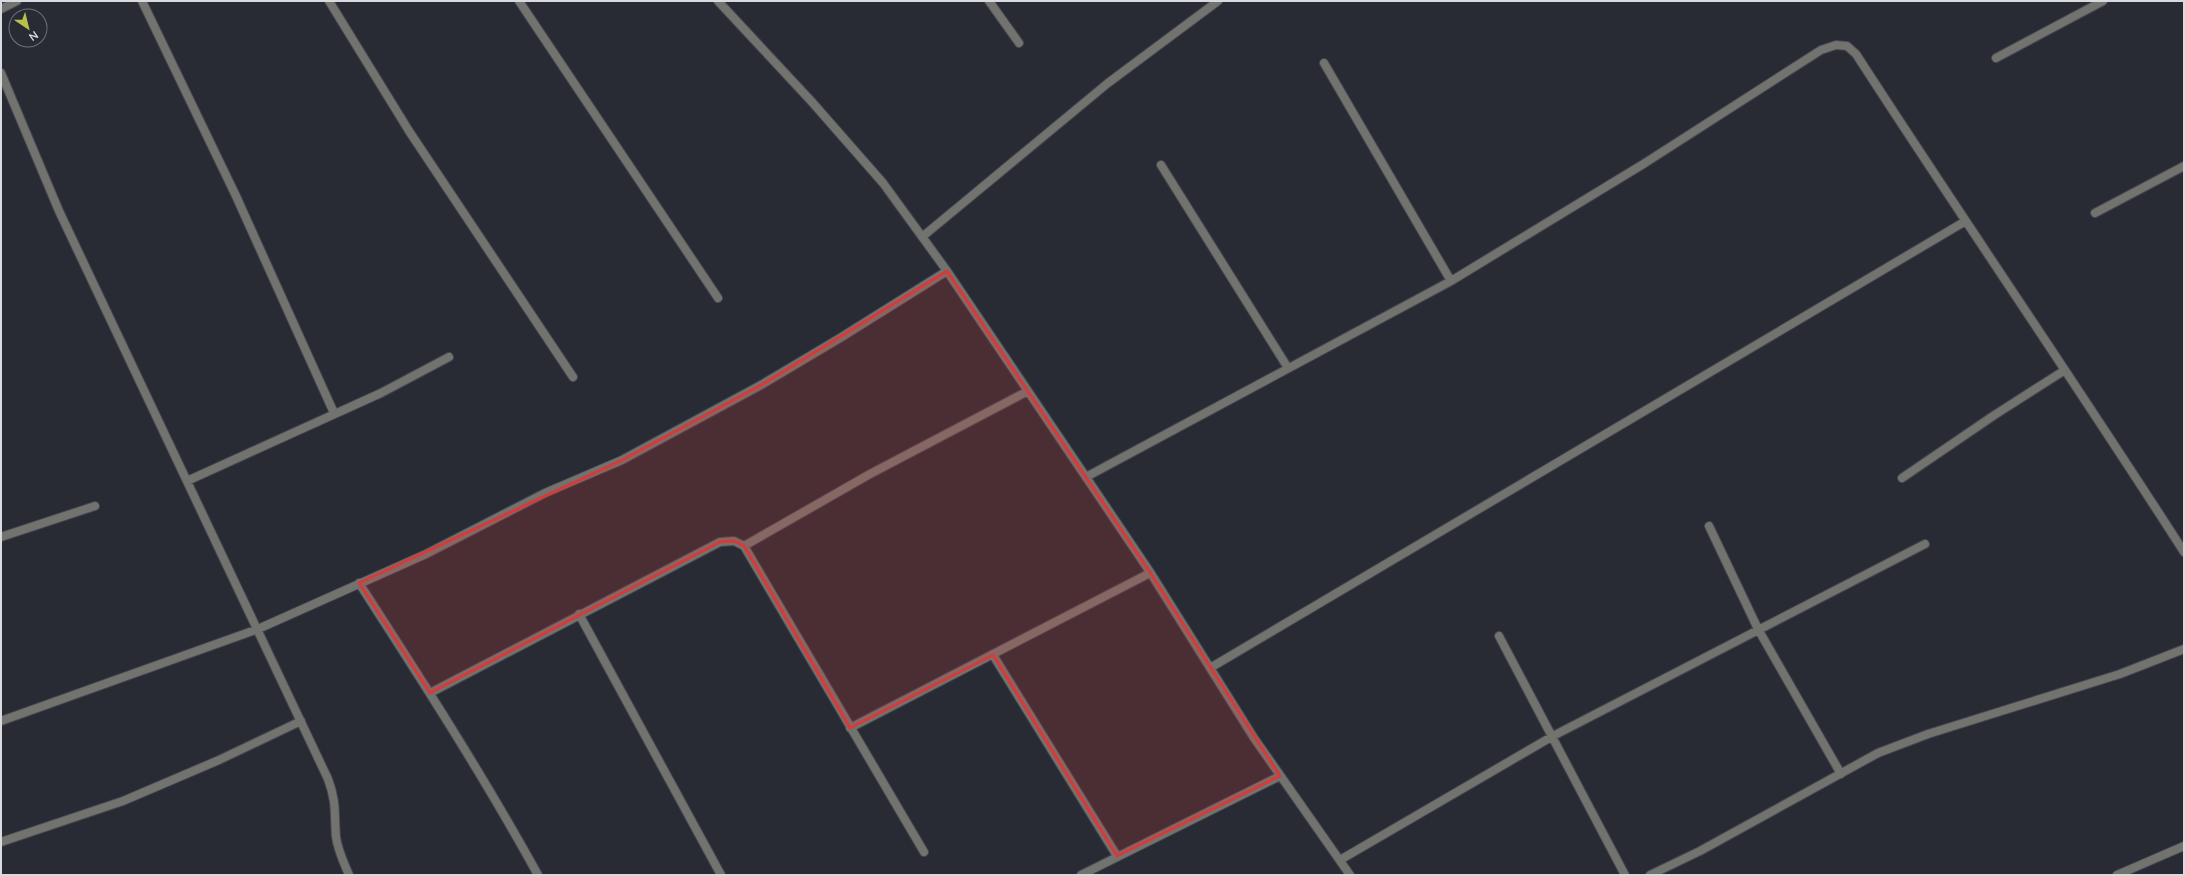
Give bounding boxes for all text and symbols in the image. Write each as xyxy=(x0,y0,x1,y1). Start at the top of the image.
north arrow xyxy=(8,8,48,48)
text: N xyxy=(26,28,41,44)

